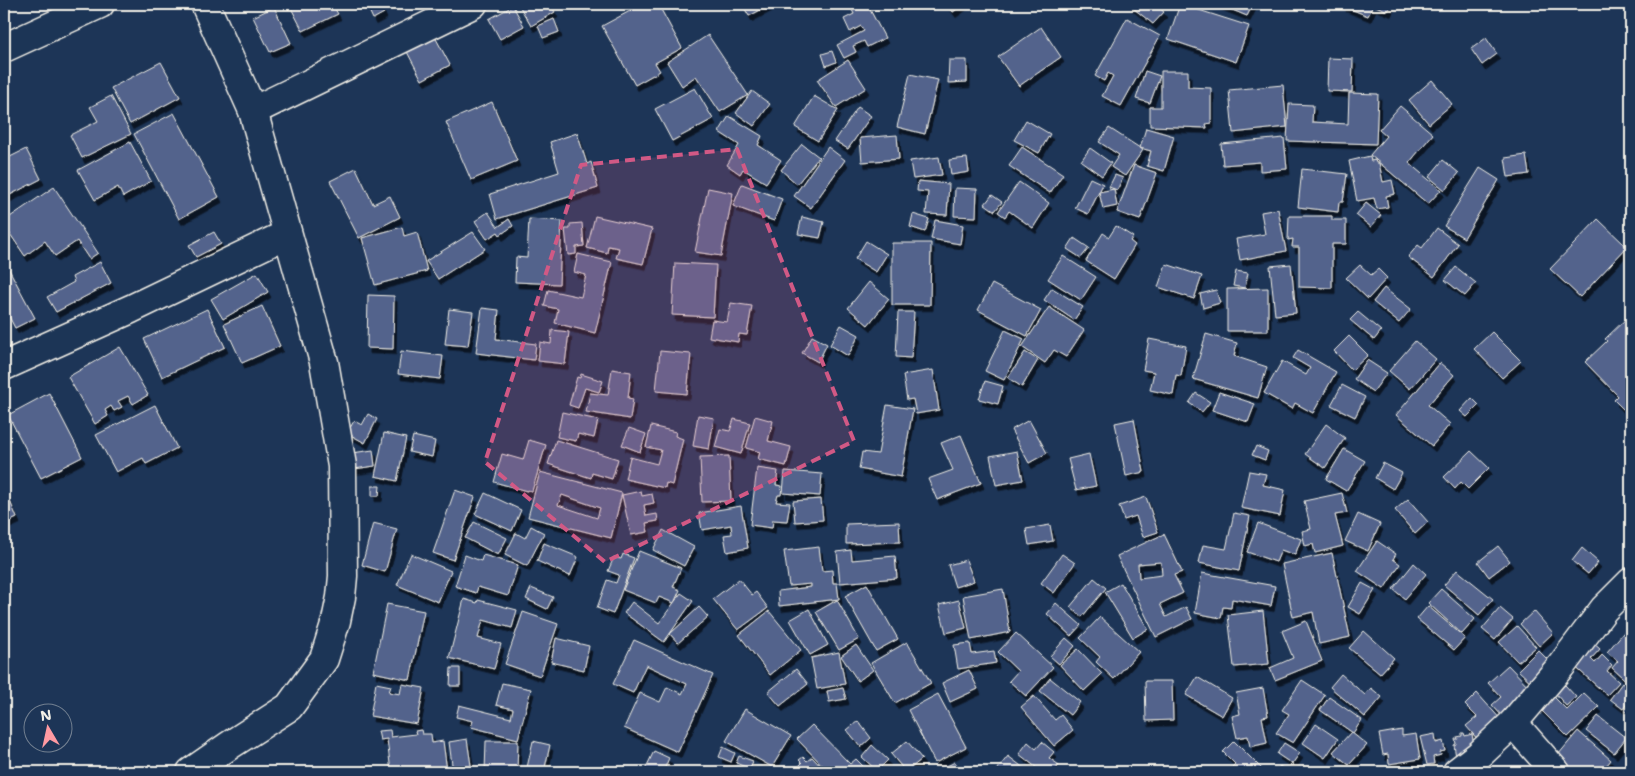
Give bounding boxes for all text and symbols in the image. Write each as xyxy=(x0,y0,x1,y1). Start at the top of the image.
north arrow xyxy=(22,704,72,754)
text: N xyxy=(39,705,53,725)

